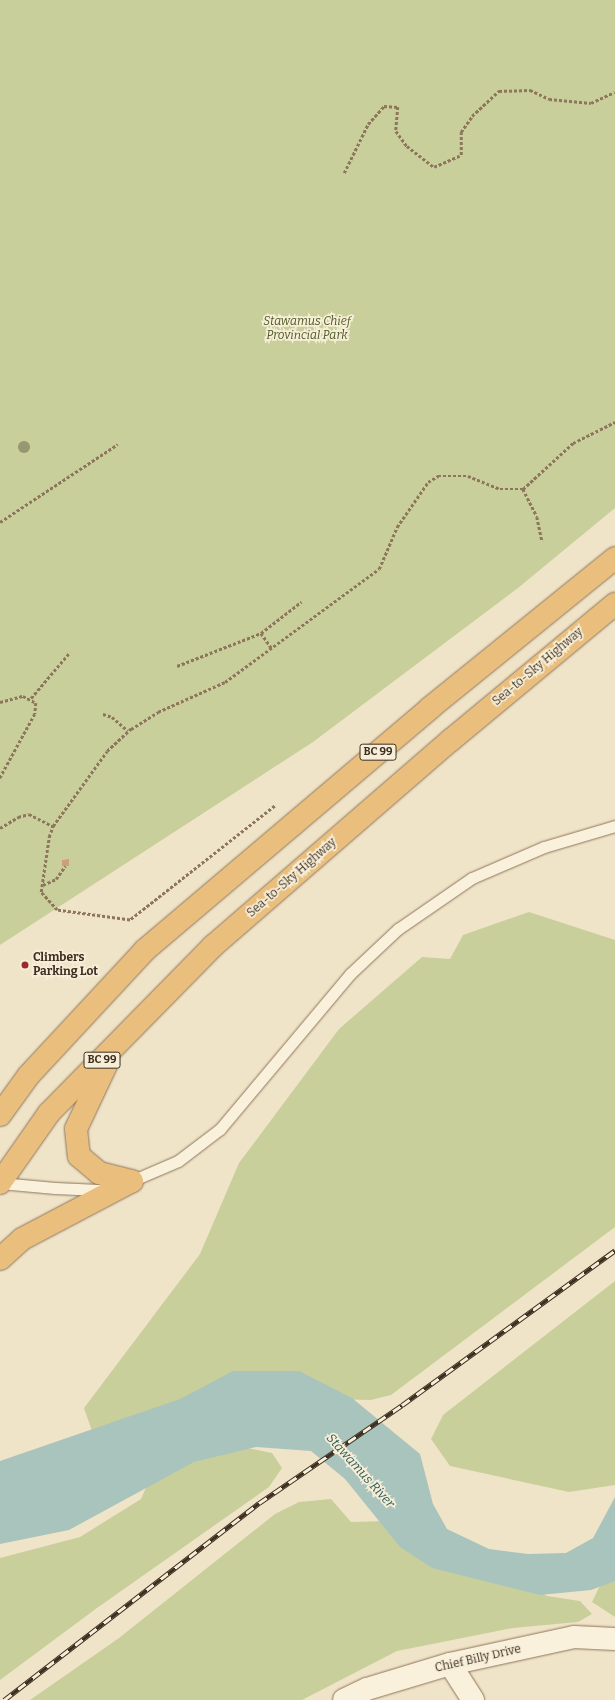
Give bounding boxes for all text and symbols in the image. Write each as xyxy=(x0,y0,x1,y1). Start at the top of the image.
park label: Stawamus Chief Provincial Park xyxy=(263,315,351,343)
street label: Sea-to-Sky Highway xyxy=(490,625,586,709)
road number: BC 99 xyxy=(359,743,397,761)
street label: Sea-to-Sky Highway xyxy=(244,835,340,921)
place label: Climbers Parking Lot xyxy=(33,951,98,979)
marker: Climbers Parking Lot xyxy=(20,960,30,970)
road number: BC 99 xyxy=(83,1051,121,1069)
water label: Stawamus River xyxy=(323,1431,397,1511)
street label: Chief Billy Drive xyxy=(434,1642,522,1676)

